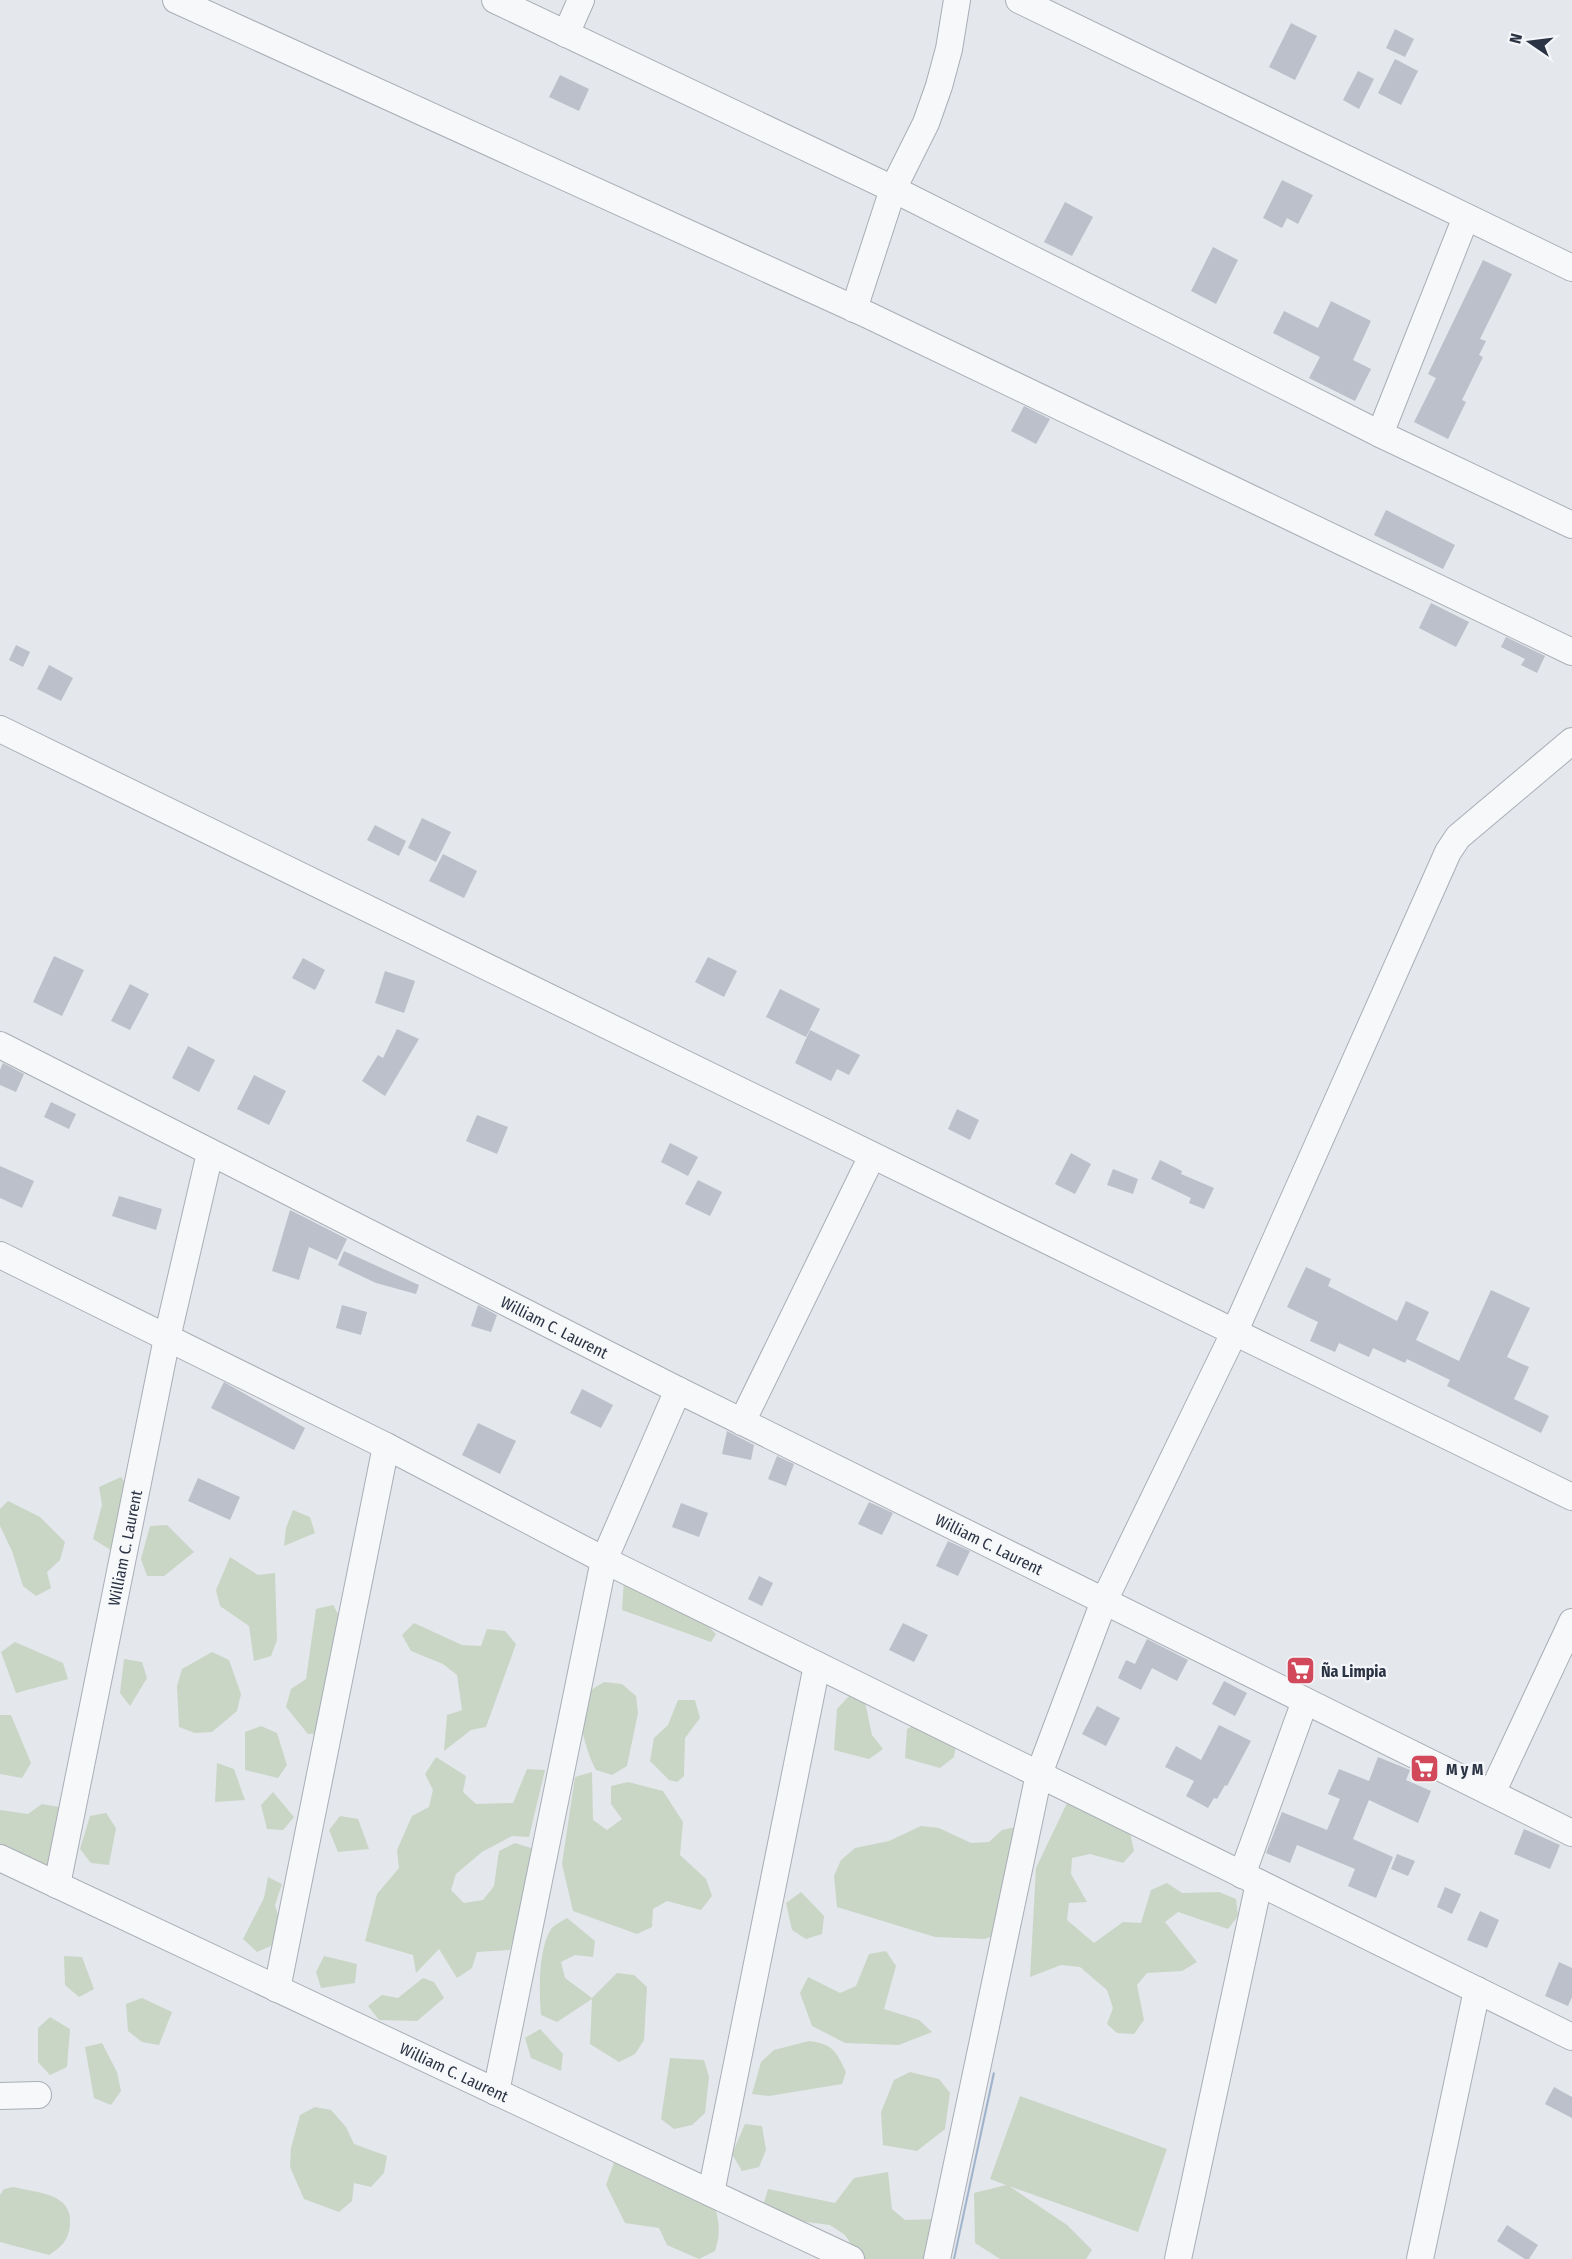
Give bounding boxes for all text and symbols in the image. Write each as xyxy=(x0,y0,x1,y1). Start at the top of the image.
north arrow xyxy=(1500,12,1560,72)
text: N xyxy=(1506,32,1526,45)
street label: William C. Laurent xyxy=(498,1292,612,1363)
street label: William C. Laurent xyxy=(104,1487,146,1607)
street label: William C. Laurent xyxy=(932,1510,1047,1579)
supermarket icon: Ña Limpia xyxy=(1284,1655,1316,1687)
place label: Ña Limpia xyxy=(1321,1662,1386,1681)
supermarket icon: M y M xyxy=(1409,1753,1441,1785)
place label: M y M xyxy=(1446,1760,1484,1779)
street label: William C. Laurent xyxy=(397,2038,512,2106)

